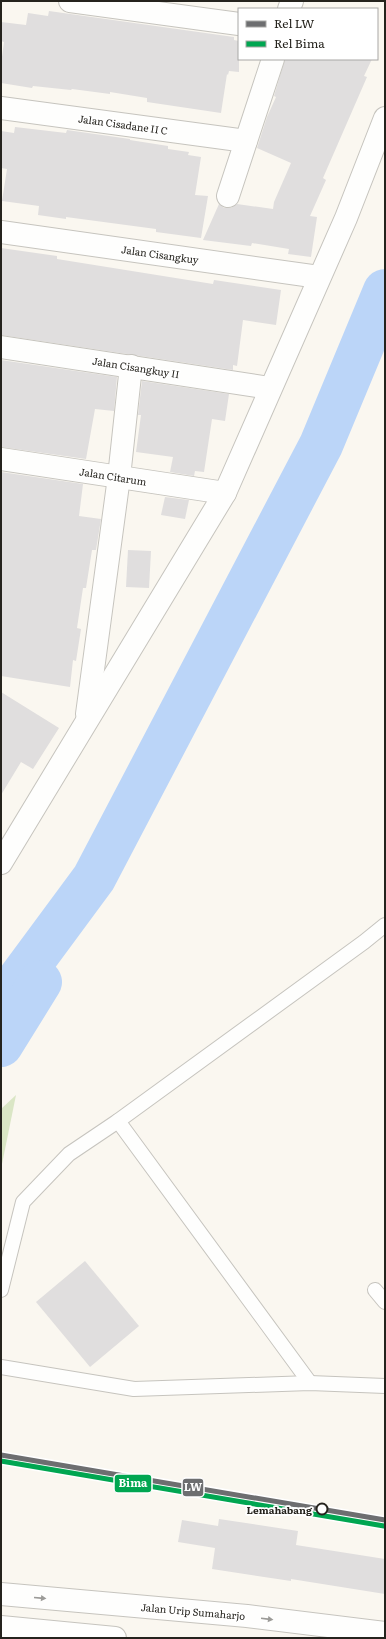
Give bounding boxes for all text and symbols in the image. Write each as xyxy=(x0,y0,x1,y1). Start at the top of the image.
legend xyxy=(238,8,378,60)
text: Rel LW xyxy=(274,14,314,32)
text: Rel Bima xyxy=(274,34,325,52)
street label: Jalan Cisadane II C xyxy=(77,110,169,138)
street label: Jalan Cisangkuy xyxy=(120,241,200,267)
street label: Jalan Cisangkuy II xyxy=(91,353,181,381)
street label: Jalan Citarum xyxy=(78,463,148,489)
line badge: Bima xyxy=(114,1474,152,1493)
text: Bima xyxy=(119,1474,148,1490)
line badge: LW xyxy=(182,1478,204,1497)
text: LW xyxy=(184,1478,203,1494)
place label: Lemahabang xyxy=(247,1502,313,1517)
marker: Lemahabang xyxy=(315,1502,329,1516)
one-way arrow xyxy=(34,1594,46,1601)
street label: Jalan Urip Sumaharjo xyxy=(140,1599,246,1623)
one-way arrow xyxy=(261,1615,273,1622)

